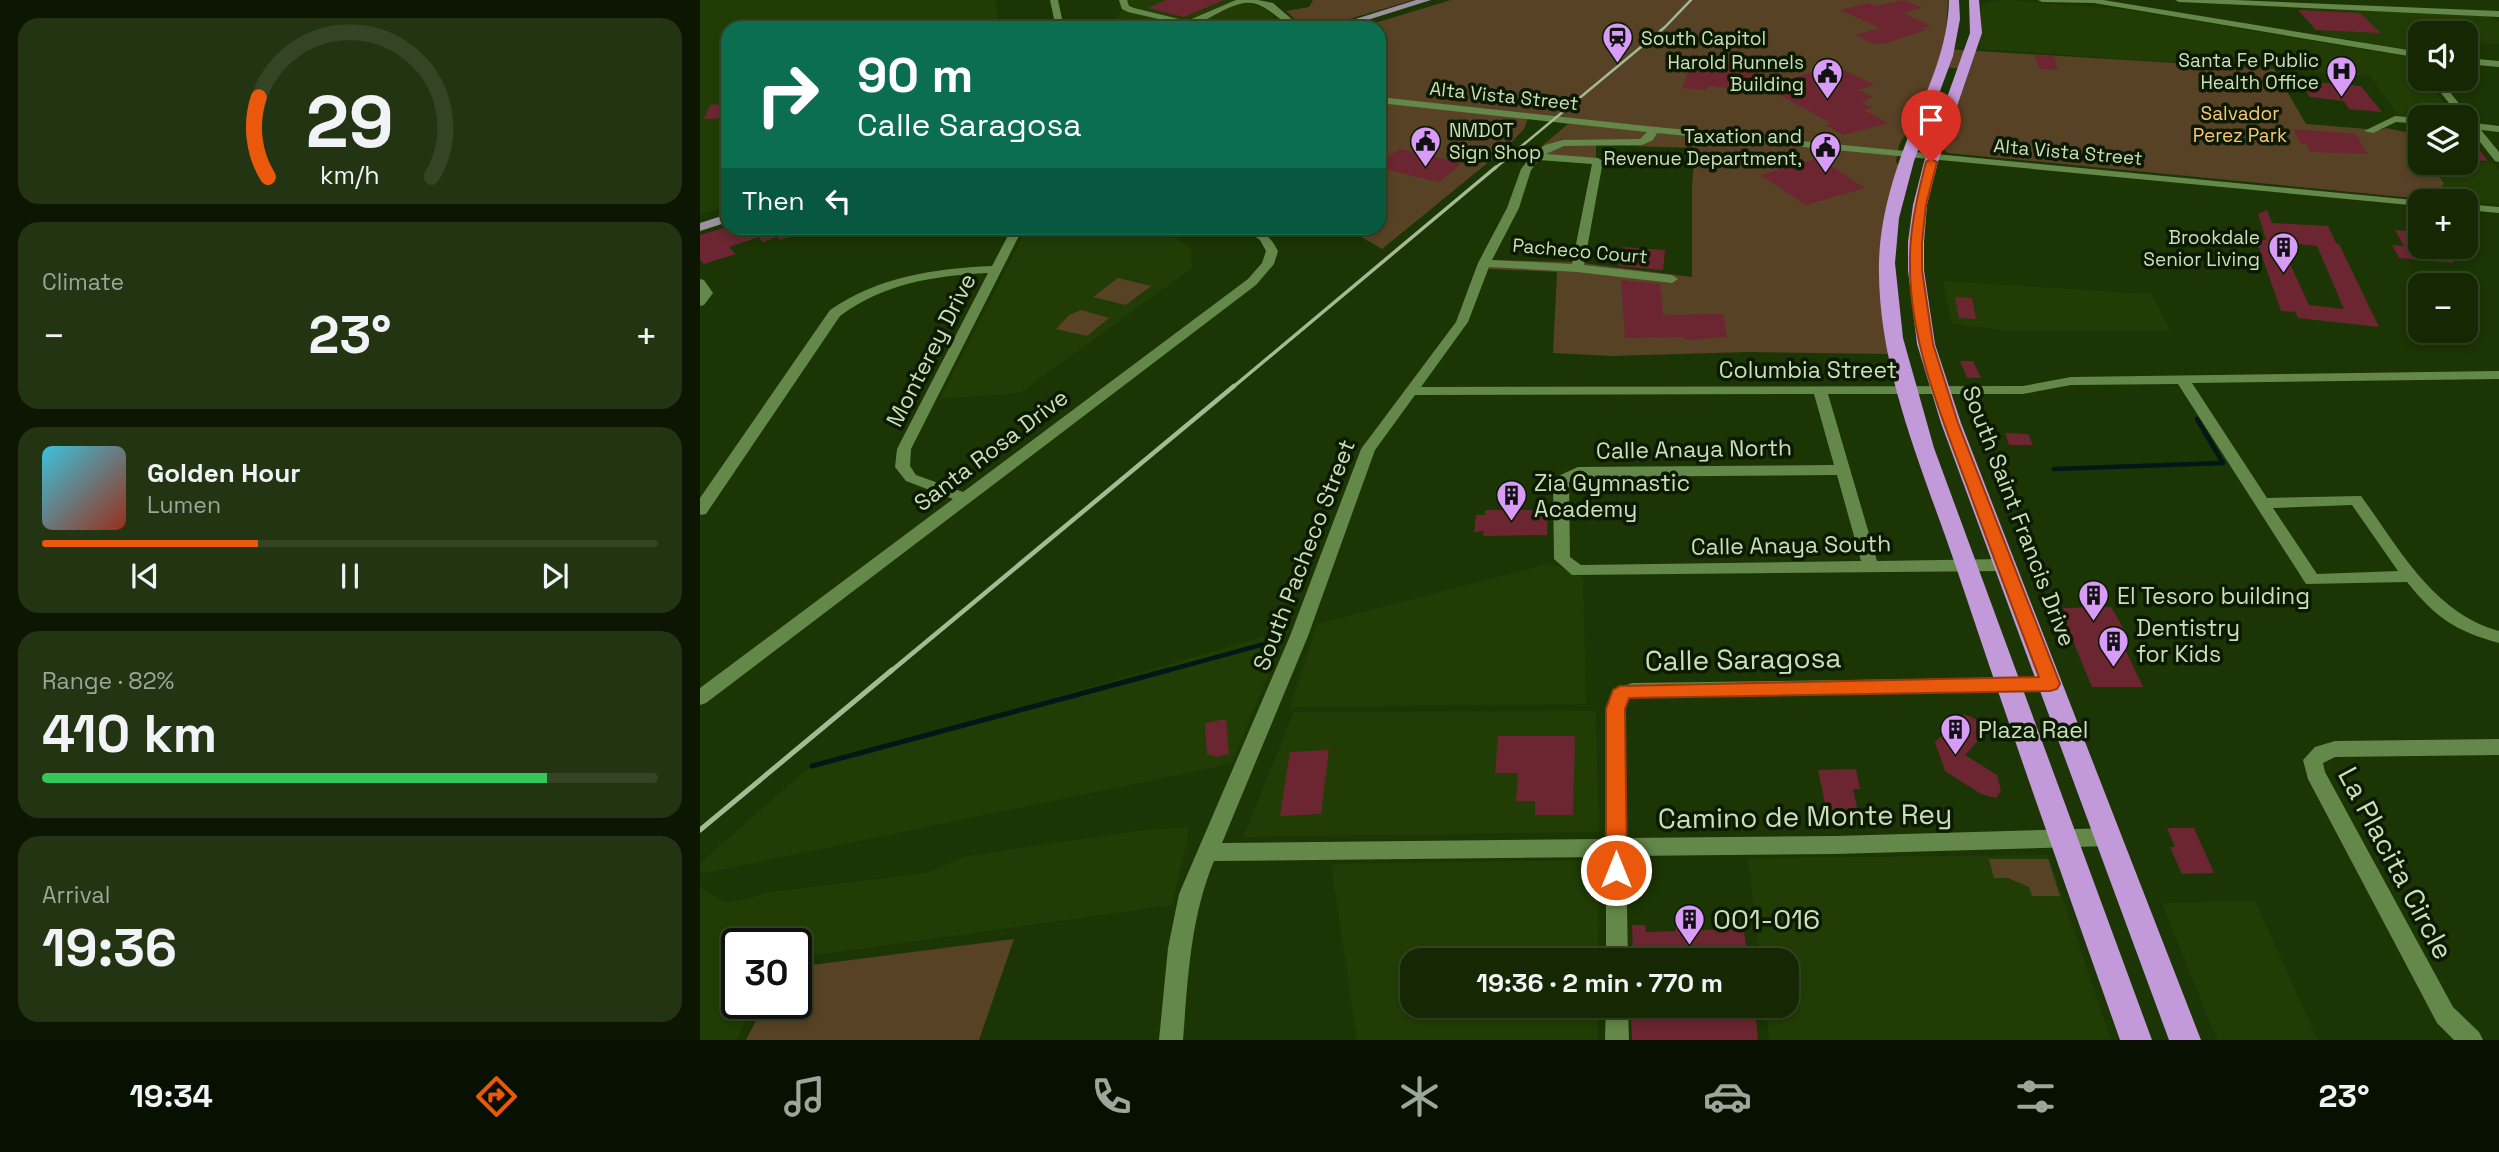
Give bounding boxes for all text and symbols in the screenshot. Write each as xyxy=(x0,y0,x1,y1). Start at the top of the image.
station icon: South Capitol xyxy=(1601,21,1635,65)
map controls xyxy=(2408,21,2478,343)
button: sound xyxy=(2408,21,2478,91)
place label: South Capitol xyxy=(1641,26,1766,51)
text: 90 m xyxy=(857,44,973,106)
place label: Santa Fe Public Health Office xyxy=(2178,48,2319,95)
icon: right xyxy=(742,49,833,140)
place label: Harold Runnels Building xyxy=(1667,50,1804,97)
hospital icon: Santa Fe Public Health Office xyxy=(2325,54,2359,98)
public building icon: Harold Runnels Building xyxy=(1810,56,1844,100)
text: 29 xyxy=(306,76,394,169)
street label: Alta Vista Street xyxy=(1428,76,1580,116)
pin xyxy=(1901,90,1961,162)
icon: arrive xyxy=(1912,101,1950,139)
park label: Salvador Perez Park xyxy=(2193,101,2287,148)
text: Calle Saragosa xyxy=(857,105,1082,145)
button: layers xyxy=(2408,105,2478,175)
place label: NMDOT Sign Shop xyxy=(1449,118,1541,165)
public building icon: NMDOT Sign Shop xyxy=(1409,124,1443,168)
place label: Taxation and Revenue Department, xyxy=(1603,124,1802,171)
public building icon: Taxation and Revenue Department, xyxy=(1808,130,1842,174)
street label: Alta Vista Street xyxy=(1992,133,2144,171)
text: km/h xyxy=(320,159,380,191)
icon: left xyxy=(819,182,857,220)
text: Then xyxy=(742,184,805,218)
button: + xyxy=(2408,189,2478,259)
place label: Brookdale Senior Living xyxy=(2143,225,2260,272)
building icon: Brookdale Senior Living xyxy=(2266,231,2300,275)
street label: Pacheco Court xyxy=(1511,233,1649,269)
text: Climate xyxy=(42,267,124,297)
street label: Monterey Drive xyxy=(879,268,983,432)
button: − xyxy=(2408,273,2478,343)
text: 23° xyxy=(309,302,392,368)
text: − xyxy=(42,312,66,360)
text: + xyxy=(634,312,658,360)
street label: Columbia Street xyxy=(1719,355,1897,385)
street label: South Saint Francis Drive xyxy=(1955,381,2083,651)
street label: Santa Rosa Drive xyxy=(908,382,1074,518)
street label: Calle Anaya North xyxy=(1596,432,1792,466)
street label: South Pacheco Street xyxy=(1246,435,1362,675)
text: Golden Hour xyxy=(147,456,301,490)
place label: Zia Gymnastic Academy xyxy=(1534,468,1690,524)
building icon: Zia Gymnastic Academy xyxy=(1494,479,1528,523)
text: Lumen xyxy=(147,490,221,520)
street label: Calle Anaya South xyxy=(1691,528,1891,562)
icon: previous xyxy=(126,557,164,595)
icon: pause xyxy=(331,557,369,595)
icon: next xyxy=(536,557,574,595)
building icon: El Tesoro building xyxy=(2077,579,2111,623)
place label: El Tesoro building xyxy=(2117,581,2310,611)
place label: Dentistry for Kids xyxy=(2136,613,2240,669)
building icon: Dentistry for Kids xyxy=(2096,624,2130,668)
street label: Calle Saragosa xyxy=(1644,639,1842,679)
text: Range · 82% xyxy=(42,666,174,696)
text: 410 km xyxy=(42,701,217,767)
building icon: Plaza Rael xyxy=(1938,713,1972,757)
place label: Plaza Rael xyxy=(1978,715,2088,745)
street label: La Placita Circle xyxy=(2330,761,2462,965)
street label: Camino de Monte Rey xyxy=(1658,795,1952,837)
position arrow xyxy=(1579,833,1653,907)
text: Arrival xyxy=(42,880,110,910)
place label: 001-016 xyxy=(1713,901,1820,937)
building icon: 001-016 xyxy=(1673,902,1707,946)
text: 19:36 xyxy=(42,915,177,981)
speed limit sign: 30 xyxy=(721,928,812,1019)
text: 19:36 · 2 min · 770 m xyxy=(1476,966,1723,1000)
icon: directions xyxy=(472,1072,521,1121)
icon: music xyxy=(780,1072,829,1121)
icon: phone xyxy=(1087,1072,1136,1121)
icon: climate xyxy=(1395,1072,1444,1121)
icon: car xyxy=(1703,1072,1752,1121)
icon: filters xyxy=(2011,1072,2060,1121)
text: 19:34 xyxy=(129,1076,213,1116)
text: 23° xyxy=(2318,1076,2370,1116)

